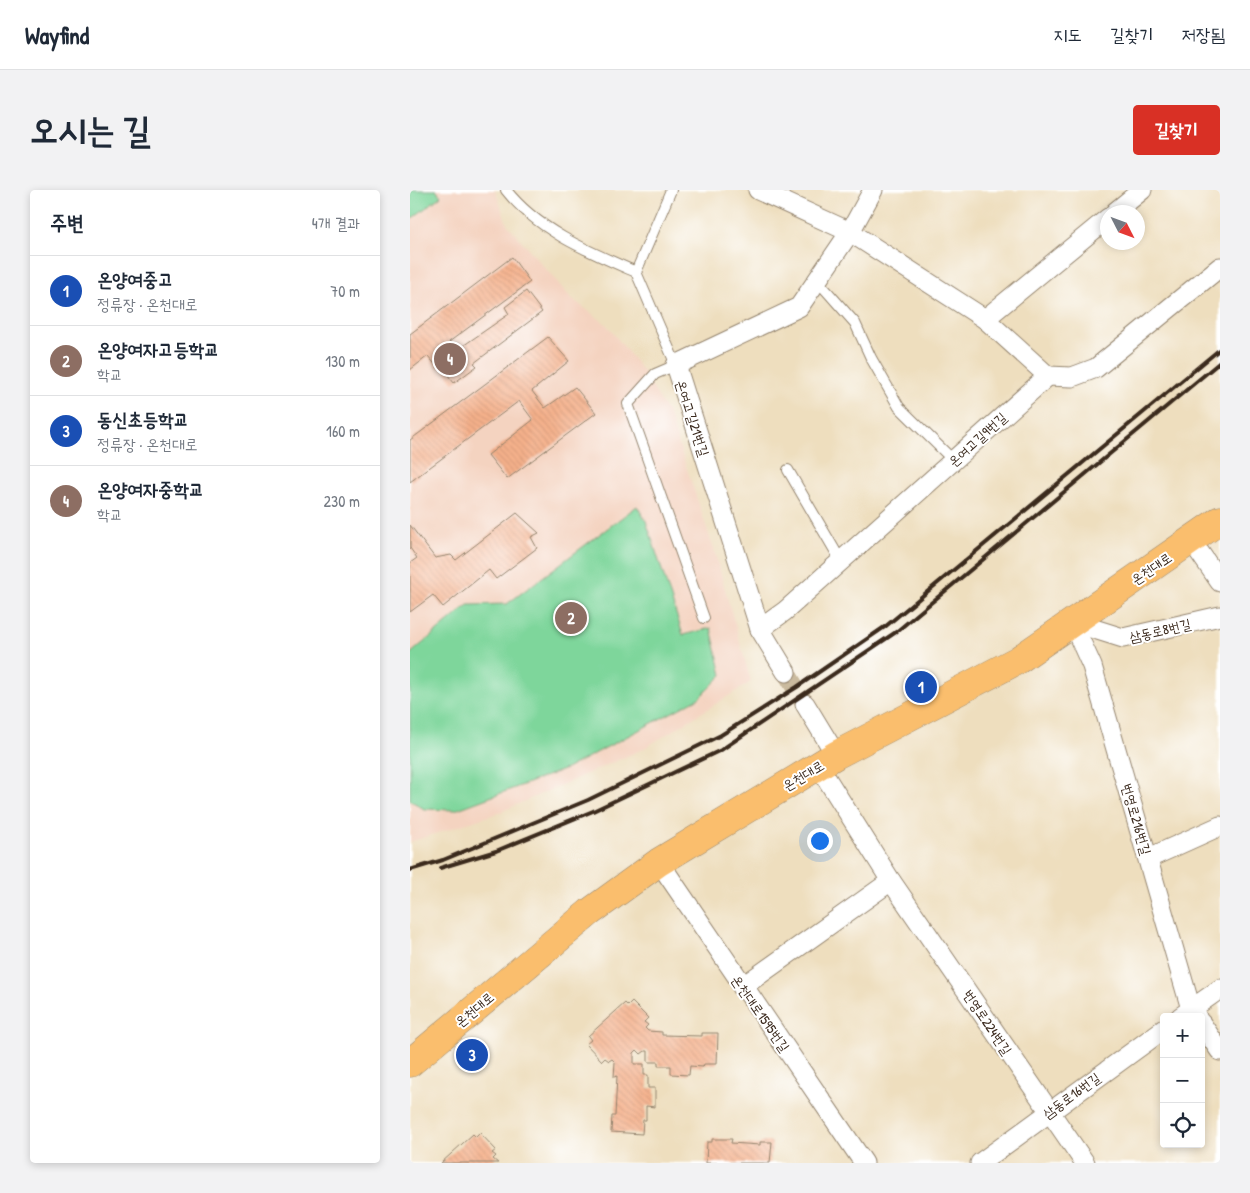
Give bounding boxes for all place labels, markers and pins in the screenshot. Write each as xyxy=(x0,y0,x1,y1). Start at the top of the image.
pin: 4 xyxy=(434,340,466,378)
pin: 2 xyxy=(555,599,587,637)
pin: 1 xyxy=(905,668,937,706)
pin: 3 xyxy=(456,1036,488,1074)

